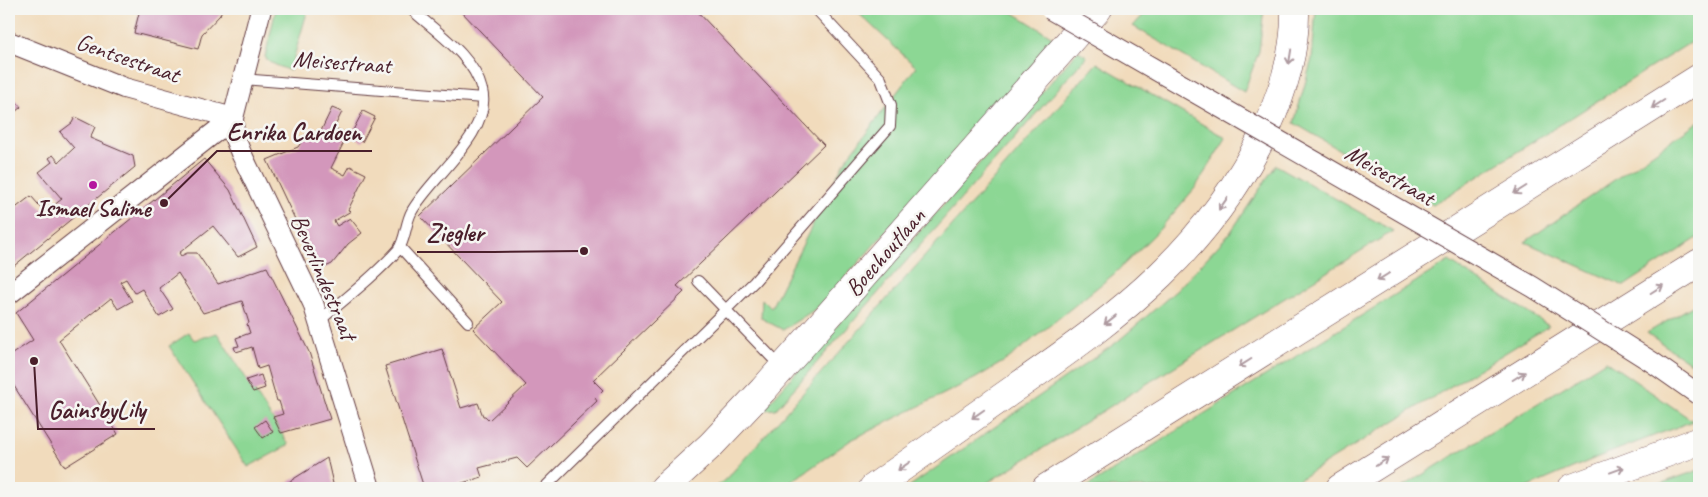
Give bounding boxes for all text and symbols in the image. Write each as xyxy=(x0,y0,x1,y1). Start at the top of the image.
street label: Gentsestraat xyxy=(72,26,186,90)
street label: Meisestraat xyxy=(292,44,394,81)
one-way arrow xyxy=(1284,49,1294,65)
one-way arrow xyxy=(1651,99,1665,110)
callout: Enrika Cardoen xyxy=(217,111,372,151)
text: Enrika Cardoen xyxy=(227,116,363,148)
street label: Meisestraat xyxy=(1340,137,1442,214)
marker: Ismael Salime xyxy=(87,179,99,191)
one-way arrow xyxy=(1514,186,1528,196)
place label: Ismael Salime xyxy=(35,193,153,223)
one-way arrow xyxy=(1218,197,1228,211)
street label: Boechoutlaan xyxy=(838,201,932,303)
street label: Beverlindestraat xyxy=(284,210,365,347)
callout: Ziegler xyxy=(417,212,494,252)
text: Ziegler xyxy=(426,217,487,249)
one-way arrow xyxy=(1376,272,1390,282)
one-way arrow xyxy=(1649,284,1663,294)
one-way arrow xyxy=(1104,314,1117,325)
one-way arrow xyxy=(1238,358,1252,369)
one-way arrow xyxy=(1512,370,1526,380)
callout: GainsbyLily xyxy=(38,389,155,429)
text: GainsbyLily xyxy=(49,394,148,426)
one-way arrow xyxy=(971,409,985,419)
one-way arrow xyxy=(1374,457,1388,467)
one-way arrow xyxy=(897,461,911,471)
one-way arrow xyxy=(1609,465,1624,474)

